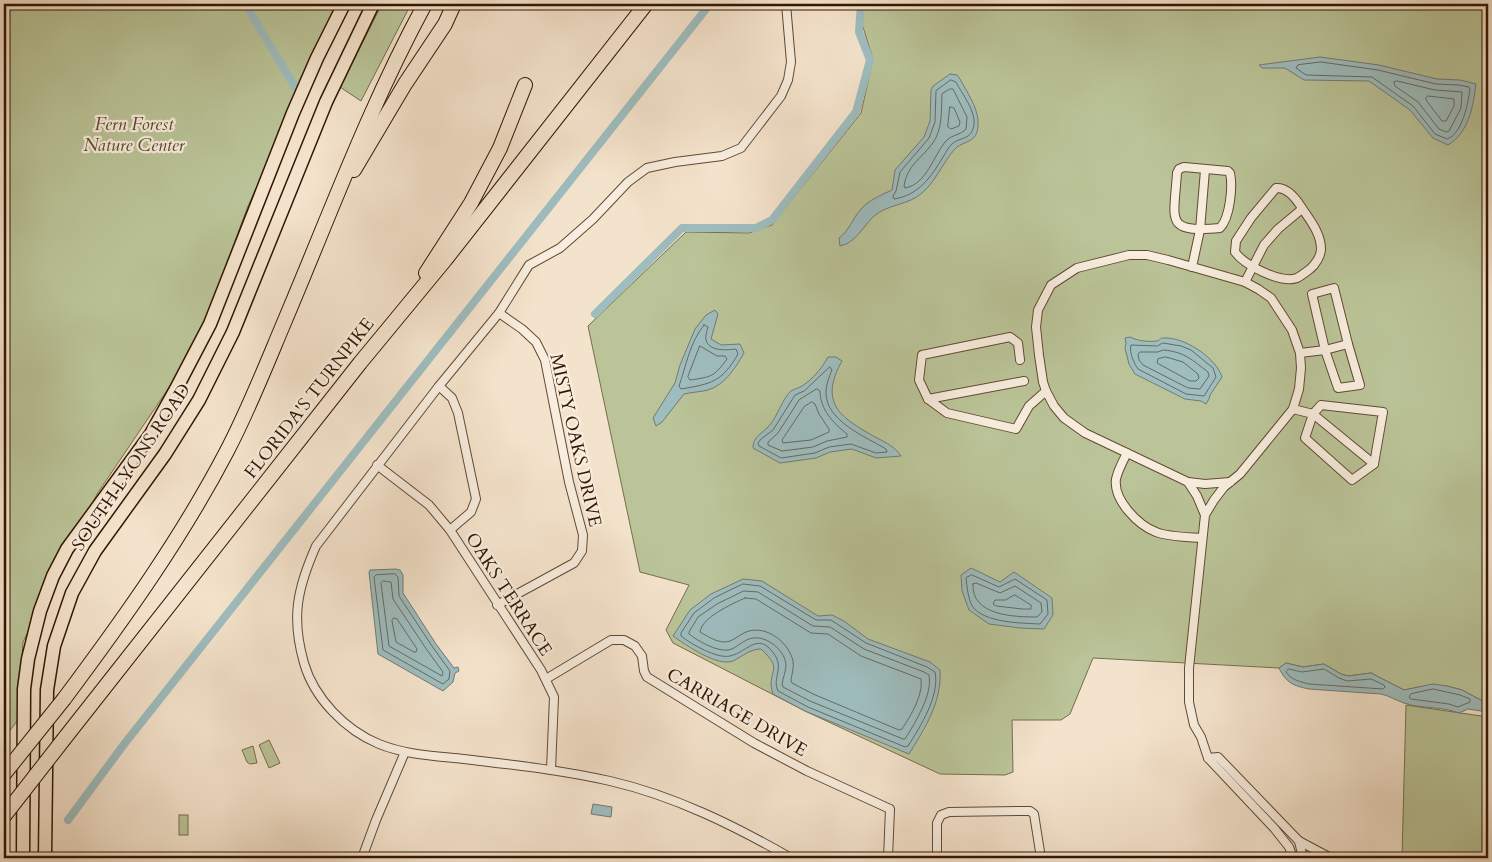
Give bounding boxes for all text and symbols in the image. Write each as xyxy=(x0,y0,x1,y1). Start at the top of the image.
park label: Fern Forest Nature Center xyxy=(83,112,186,158)
street label: FLORIDA'S TURNPIKE xyxy=(239,313,380,484)
street label: MISTY OAKS DRIVE xyxy=(543,351,608,529)
street label: SOUTH LYONS ROAD xyxy=(66,379,197,556)
street label: OAKS TERRACE xyxy=(459,528,558,661)
street label: CARRIAGE DRIVE xyxy=(662,662,812,763)

